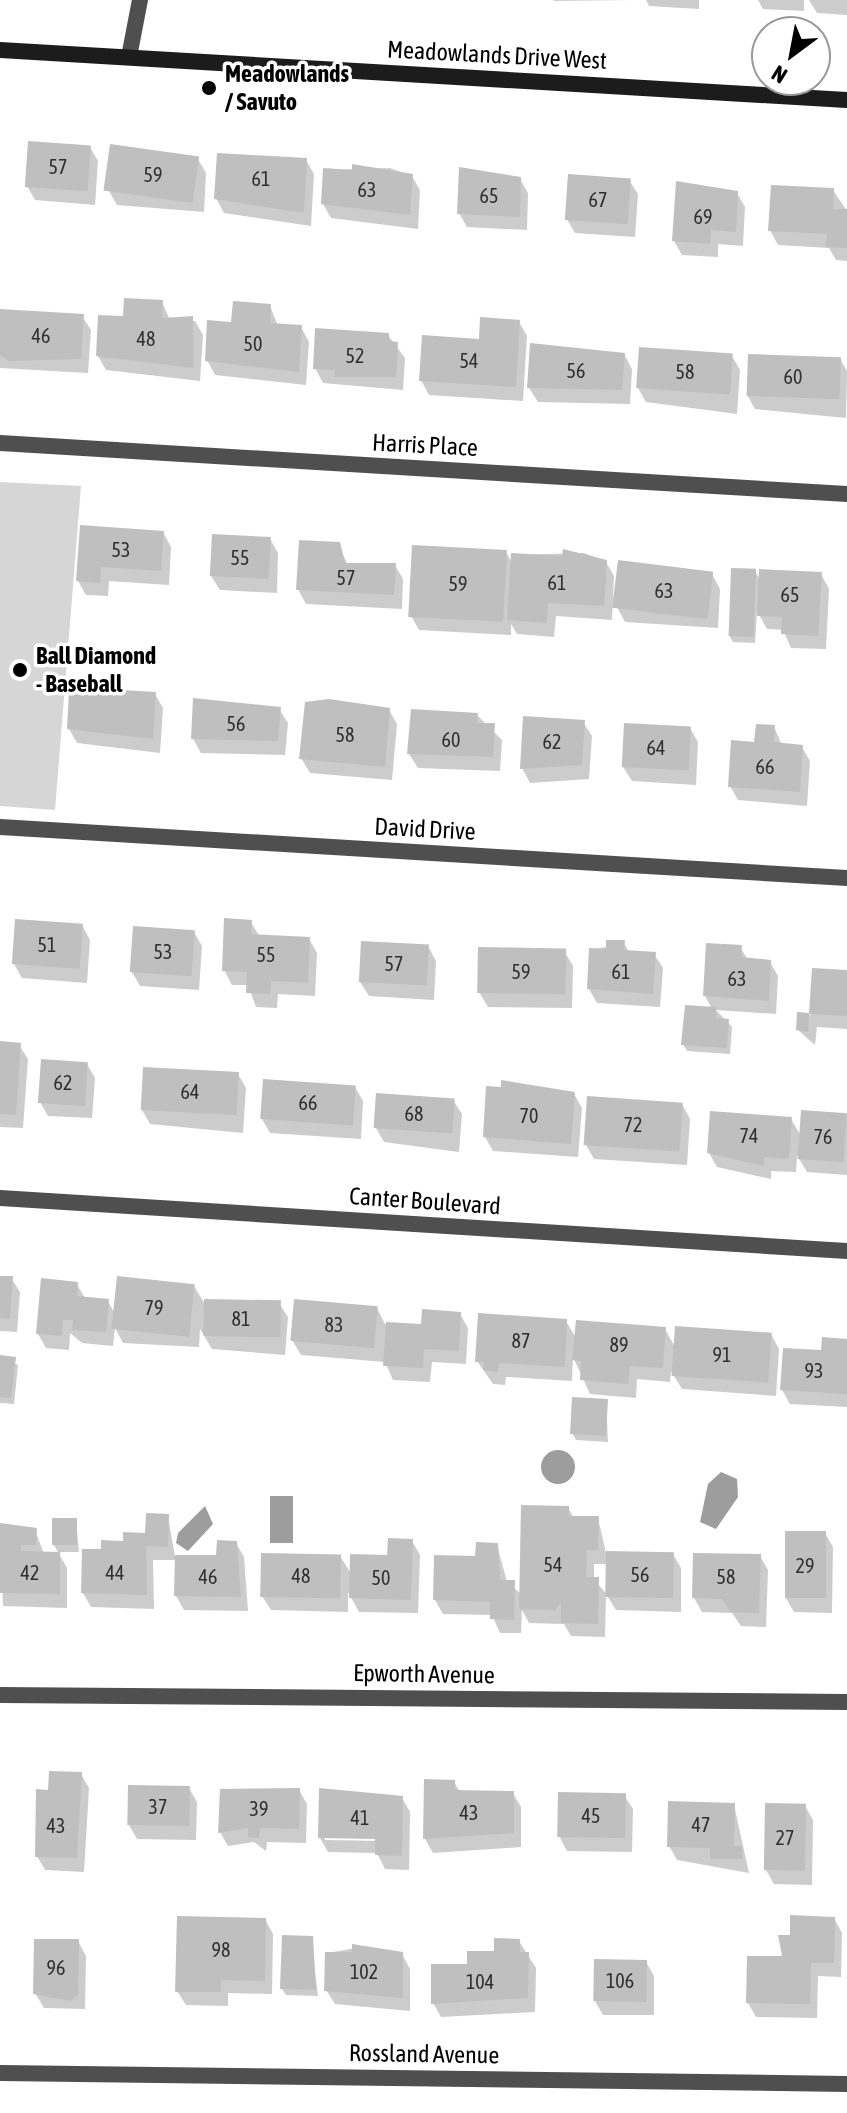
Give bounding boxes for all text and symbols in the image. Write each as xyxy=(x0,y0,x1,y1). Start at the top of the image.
north arrow xyxy=(751,16,831,96)
street label: Meadowlands Drive West xyxy=(386,35,608,75)
place label: Meadowlands / Savuto xyxy=(225,60,349,116)
text: N xyxy=(767,60,792,89)
marker: Meadowlands / Savuto xyxy=(200,79,218,97)
house number: 57 xyxy=(49,154,67,178)
house number: 59 xyxy=(144,162,162,186)
house number: 61 xyxy=(252,166,270,190)
house number: 63 xyxy=(358,177,376,201)
house number: 65 xyxy=(480,183,498,207)
house number: 67 xyxy=(589,187,607,211)
house number: 69 xyxy=(694,204,712,228)
house number: 46 xyxy=(32,323,50,347)
house number: 48 xyxy=(137,326,155,350)
house number: 50 xyxy=(244,331,262,355)
house number: 52 xyxy=(346,343,364,367)
house number: 54 xyxy=(460,348,478,372)
house number: 56 xyxy=(567,358,585,382)
house number: 58 xyxy=(676,359,694,383)
house number: 60 xyxy=(784,364,802,388)
street label: Harris Place xyxy=(372,428,478,462)
house number: 53 xyxy=(112,537,130,561)
house number: 55 xyxy=(231,545,249,569)
house number: 57 xyxy=(337,565,355,589)
house number: 61 xyxy=(548,570,566,594)
house number: 59 xyxy=(449,571,467,595)
house number: 63 xyxy=(655,578,673,602)
house number: 65 xyxy=(781,582,799,606)
place label: Ball Diamond - Baseball xyxy=(36,642,156,698)
marker: Ball Diamond - Baseball xyxy=(11,661,29,679)
house number: 56 xyxy=(227,711,245,735)
house number: 58 xyxy=(336,722,354,746)
house number: 60 xyxy=(442,727,460,751)
house number: 62 xyxy=(543,729,561,753)
house number: 64 xyxy=(647,735,665,759)
house number: 66 xyxy=(756,754,774,778)
street label: David Drive xyxy=(374,812,476,846)
house number: 51 xyxy=(38,932,56,956)
house number: 53 xyxy=(154,939,172,963)
house number: 55 xyxy=(257,942,275,966)
house number: 57 xyxy=(385,951,403,975)
house number: 59 xyxy=(512,959,530,983)
house number: 61 xyxy=(612,959,630,983)
house number: 63 xyxy=(728,966,746,990)
house number: 62 xyxy=(54,1070,72,1094)
house number: 64 xyxy=(181,1079,199,1103)
house number: 66 xyxy=(299,1090,317,1114)
house number: 68 xyxy=(405,1101,423,1125)
house number: 70 xyxy=(520,1103,538,1127)
house number: 72 xyxy=(624,1112,642,1136)
house number: 74 xyxy=(740,1123,758,1147)
house number: 76 xyxy=(814,1124,832,1148)
street label: Canter Boulevard xyxy=(348,1181,502,1221)
house number: 79 xyxy=(145,1295,163,1319)
house number: 81 xyxy=(232,1306,250,1330)
house number: 83 xyxy=(325,1312,343,1336)
house number: 87 xyxy=(512,1328,530,1352)
house number: 89 xyxy=(610,1332,628,1356)
house number: 91 xyxy=(713,1342,731,1366)
house number: 93 xyxy=(805,1358,823,1382)
house number: 54 xyxy=(544,1552,562,1576)
house number: 29 xyxy=(796,1553,814,1577)
house number: 42 xyxy=(21,1560,39,1584)
house number: 44 xyxy=(106,1560,124,1584)
house number: 56 xyxy=(631,1562,649,1586)
house number: 48 xyxy=(292,1563,310,1587)
house number: 46 xyxy=(199,1564,217,1588)
house number: 58 xyxy=(717,1564,735,1588)
house number: 50 xyxy=(372,1565,390,1589)
street label: Epworth Avenue xyxy=(353,1658,495,1690)
house number: 37 xyxy=(149,1794,167,1818)
house number: 39 xyxy=(250,1796,268,1820)
house number: 43 xyxy=(460,1800,478,1824)
house number: 45 xyxy=(582,1803,600,1827)
house number: 41 xyxy=(351,1805,369,1829)
house number: 47 xyxy=(692,1812,710,1836)
house number: 43 xyxy=(47,1813,65,1837)
house number: 27 xyxy=(776,1825,794,1849)
house number: 98 xyxy=(212,1937,230,1961)
house number: 96 xyxy=(47,1955,65,1979)
house number: 102 xyxy=(350,1959,378,1983)
house number: 106 xyxy=(606,1968,634,1992)
house number: 104 xyxy=(466,1969,494,1993)
street label: Rossland Avenue xyxy=(349,2038,499,2070)

